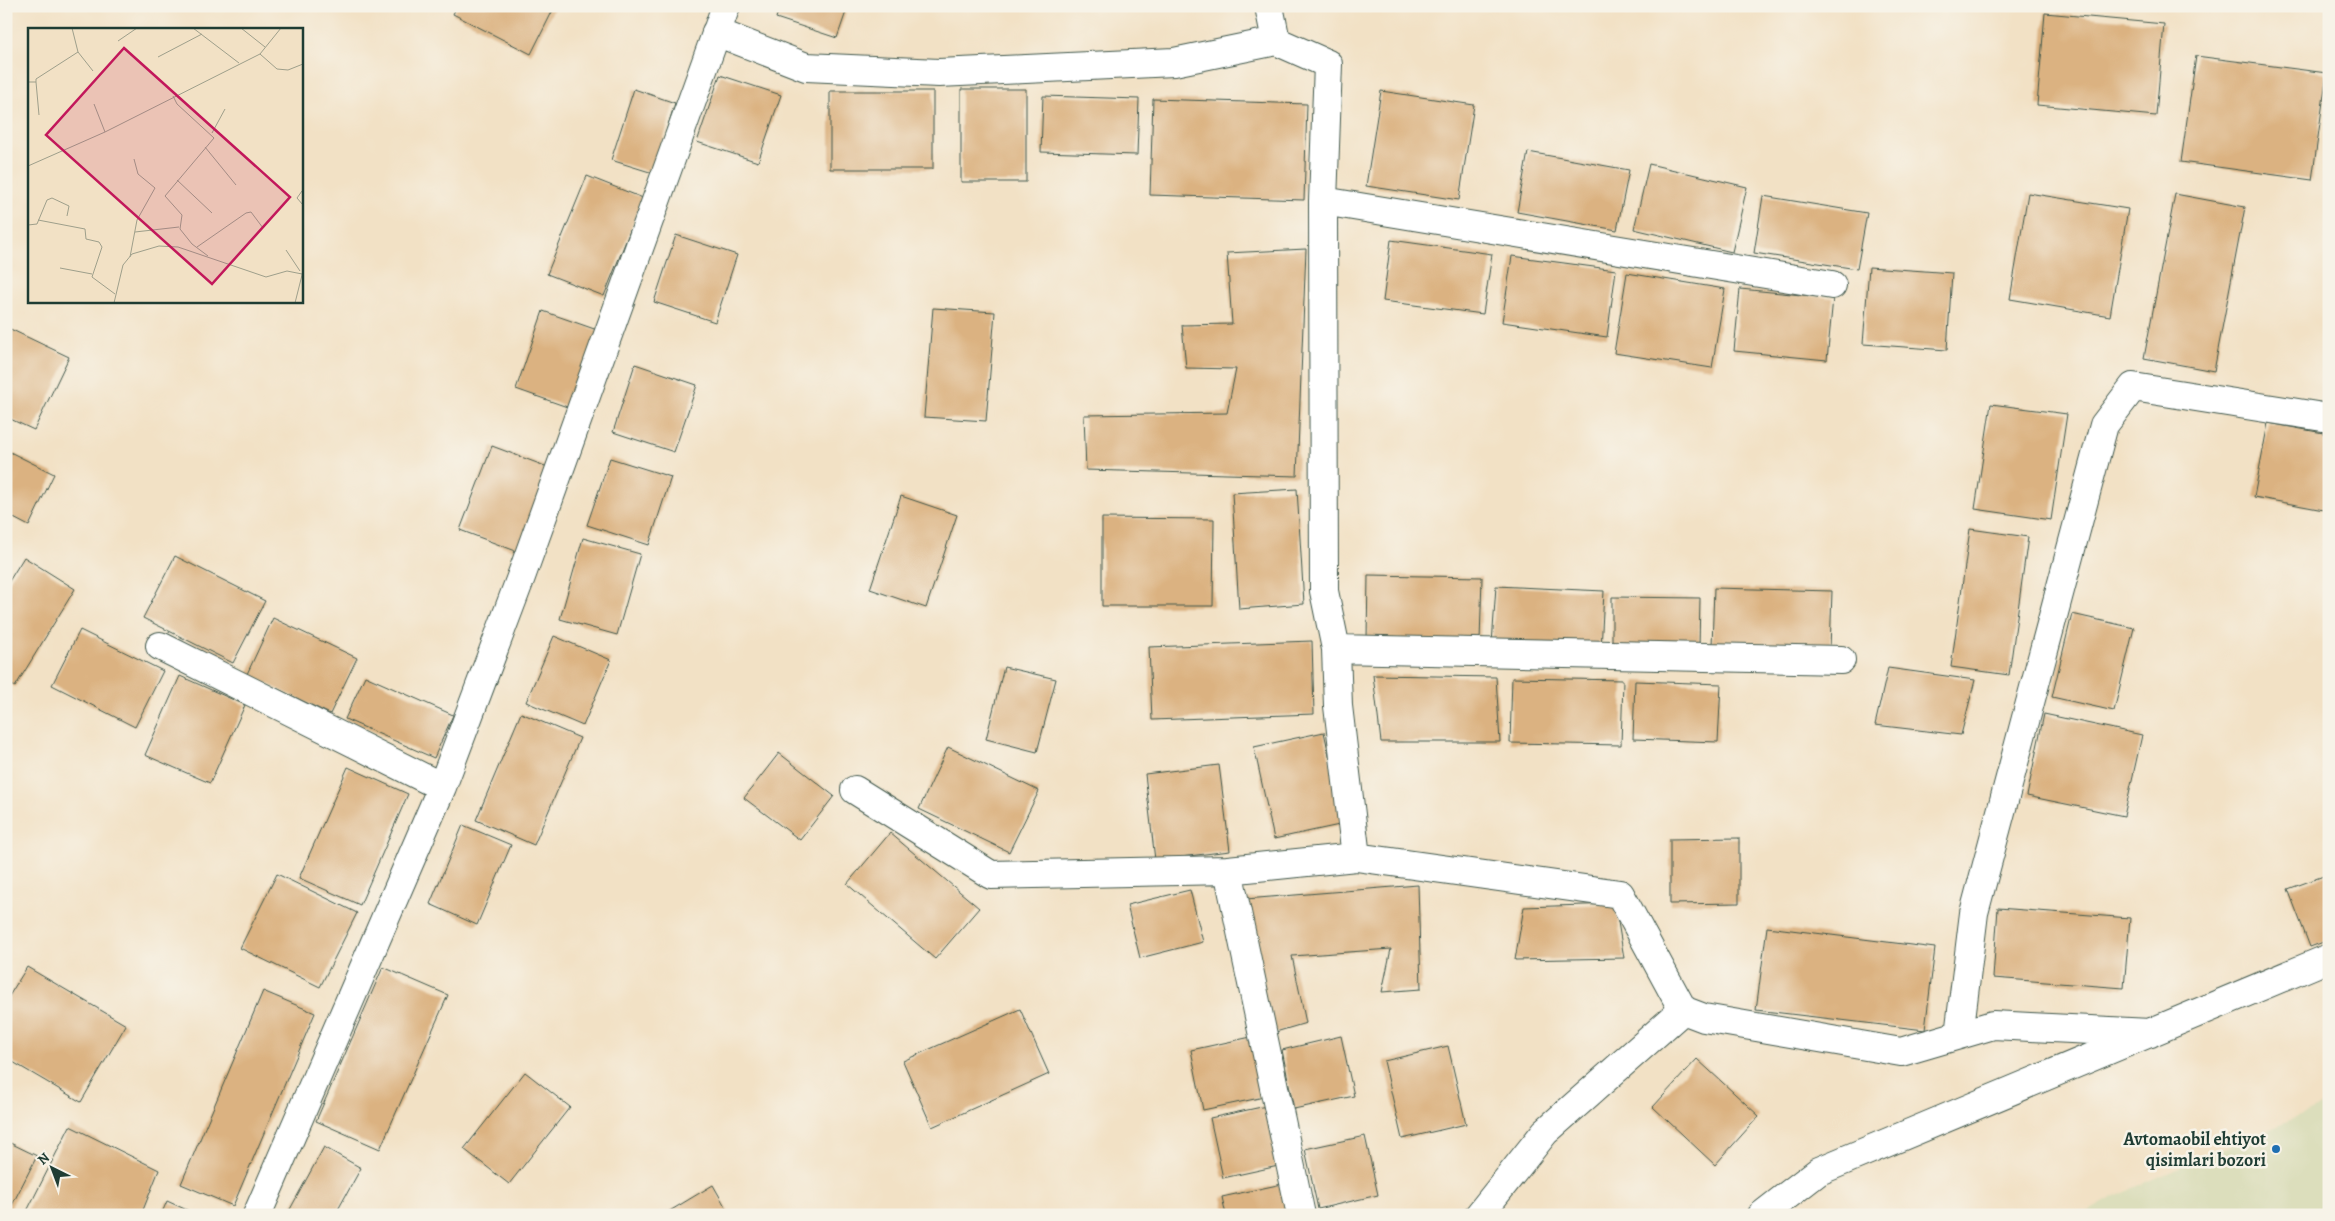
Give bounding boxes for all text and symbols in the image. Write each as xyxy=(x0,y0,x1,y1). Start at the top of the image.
inset map xyxy=(28,28,302,302)
place label: Avtomaobil ehtiyot qisimlari bozori xyxy=(2123,1127,2266,1172)
marker: Avtomaobil ehtiyot qisimlari bozori xyxy=(2270,1143,2282,1155)
north arrow xyxy=(28,1144,78,1194)
text: N xyxy=(33,1148,54,1169)

